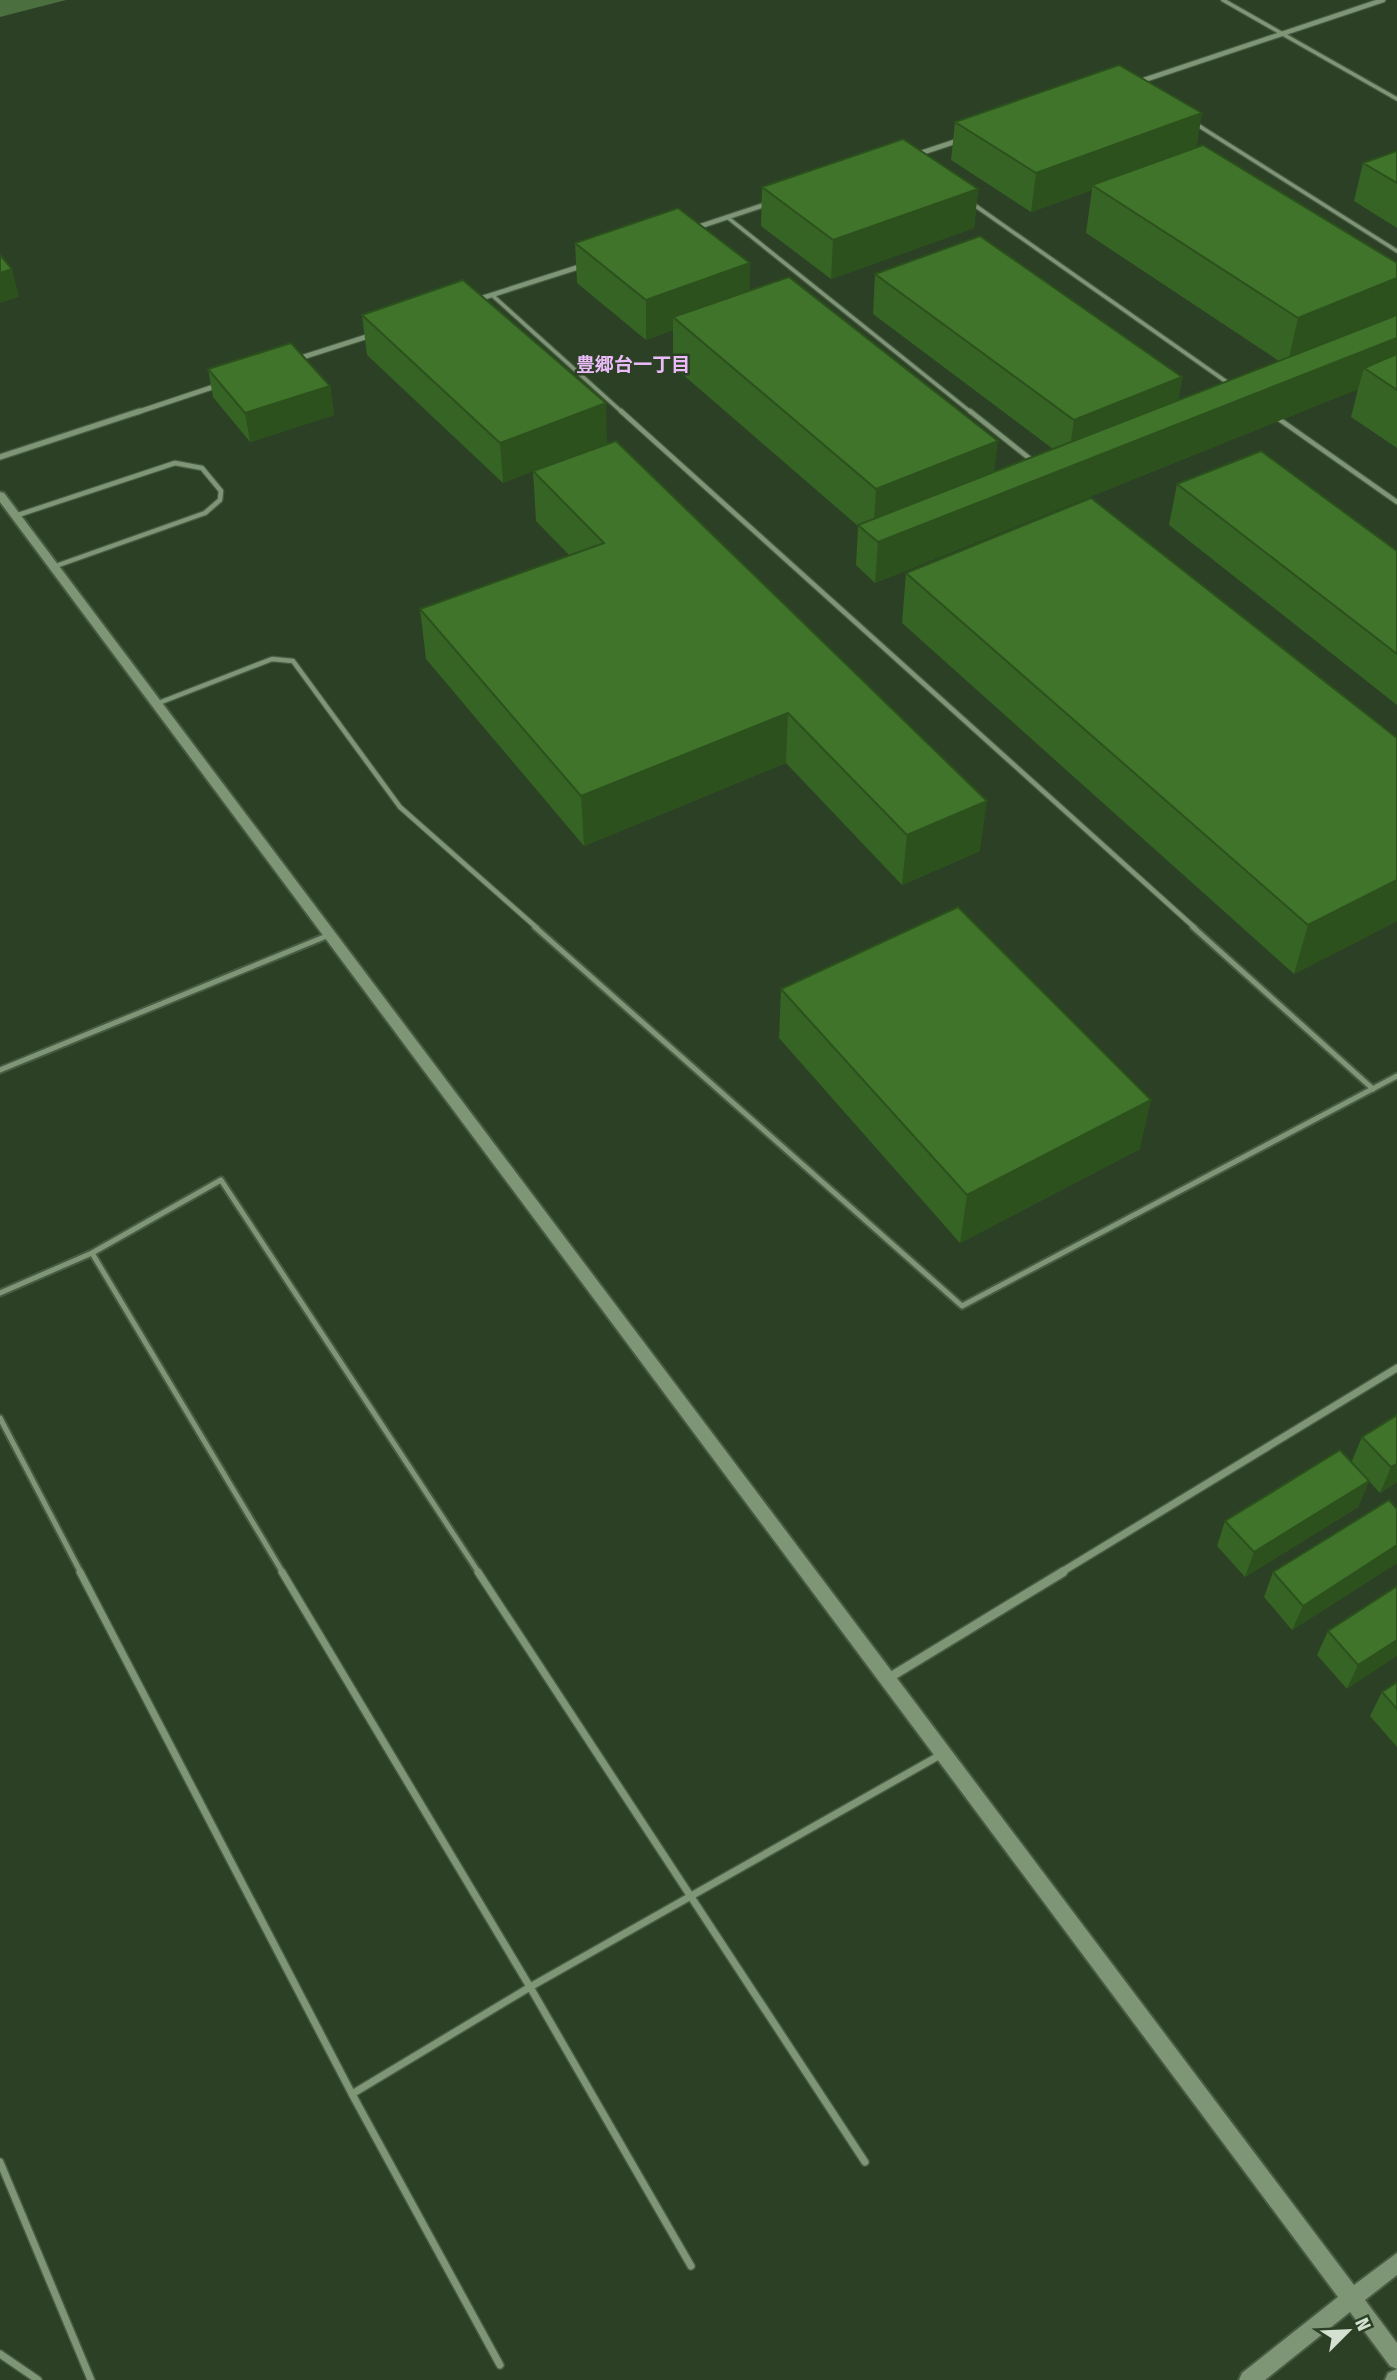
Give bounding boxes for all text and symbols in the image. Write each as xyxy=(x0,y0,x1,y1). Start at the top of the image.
district label: 豊郷台一丁目 xyxy=(576,353,690,376)
north arrow xyxy=(1313,2296,1383,2366)
text: N xyxy=(1350,2314,1376,2334)

